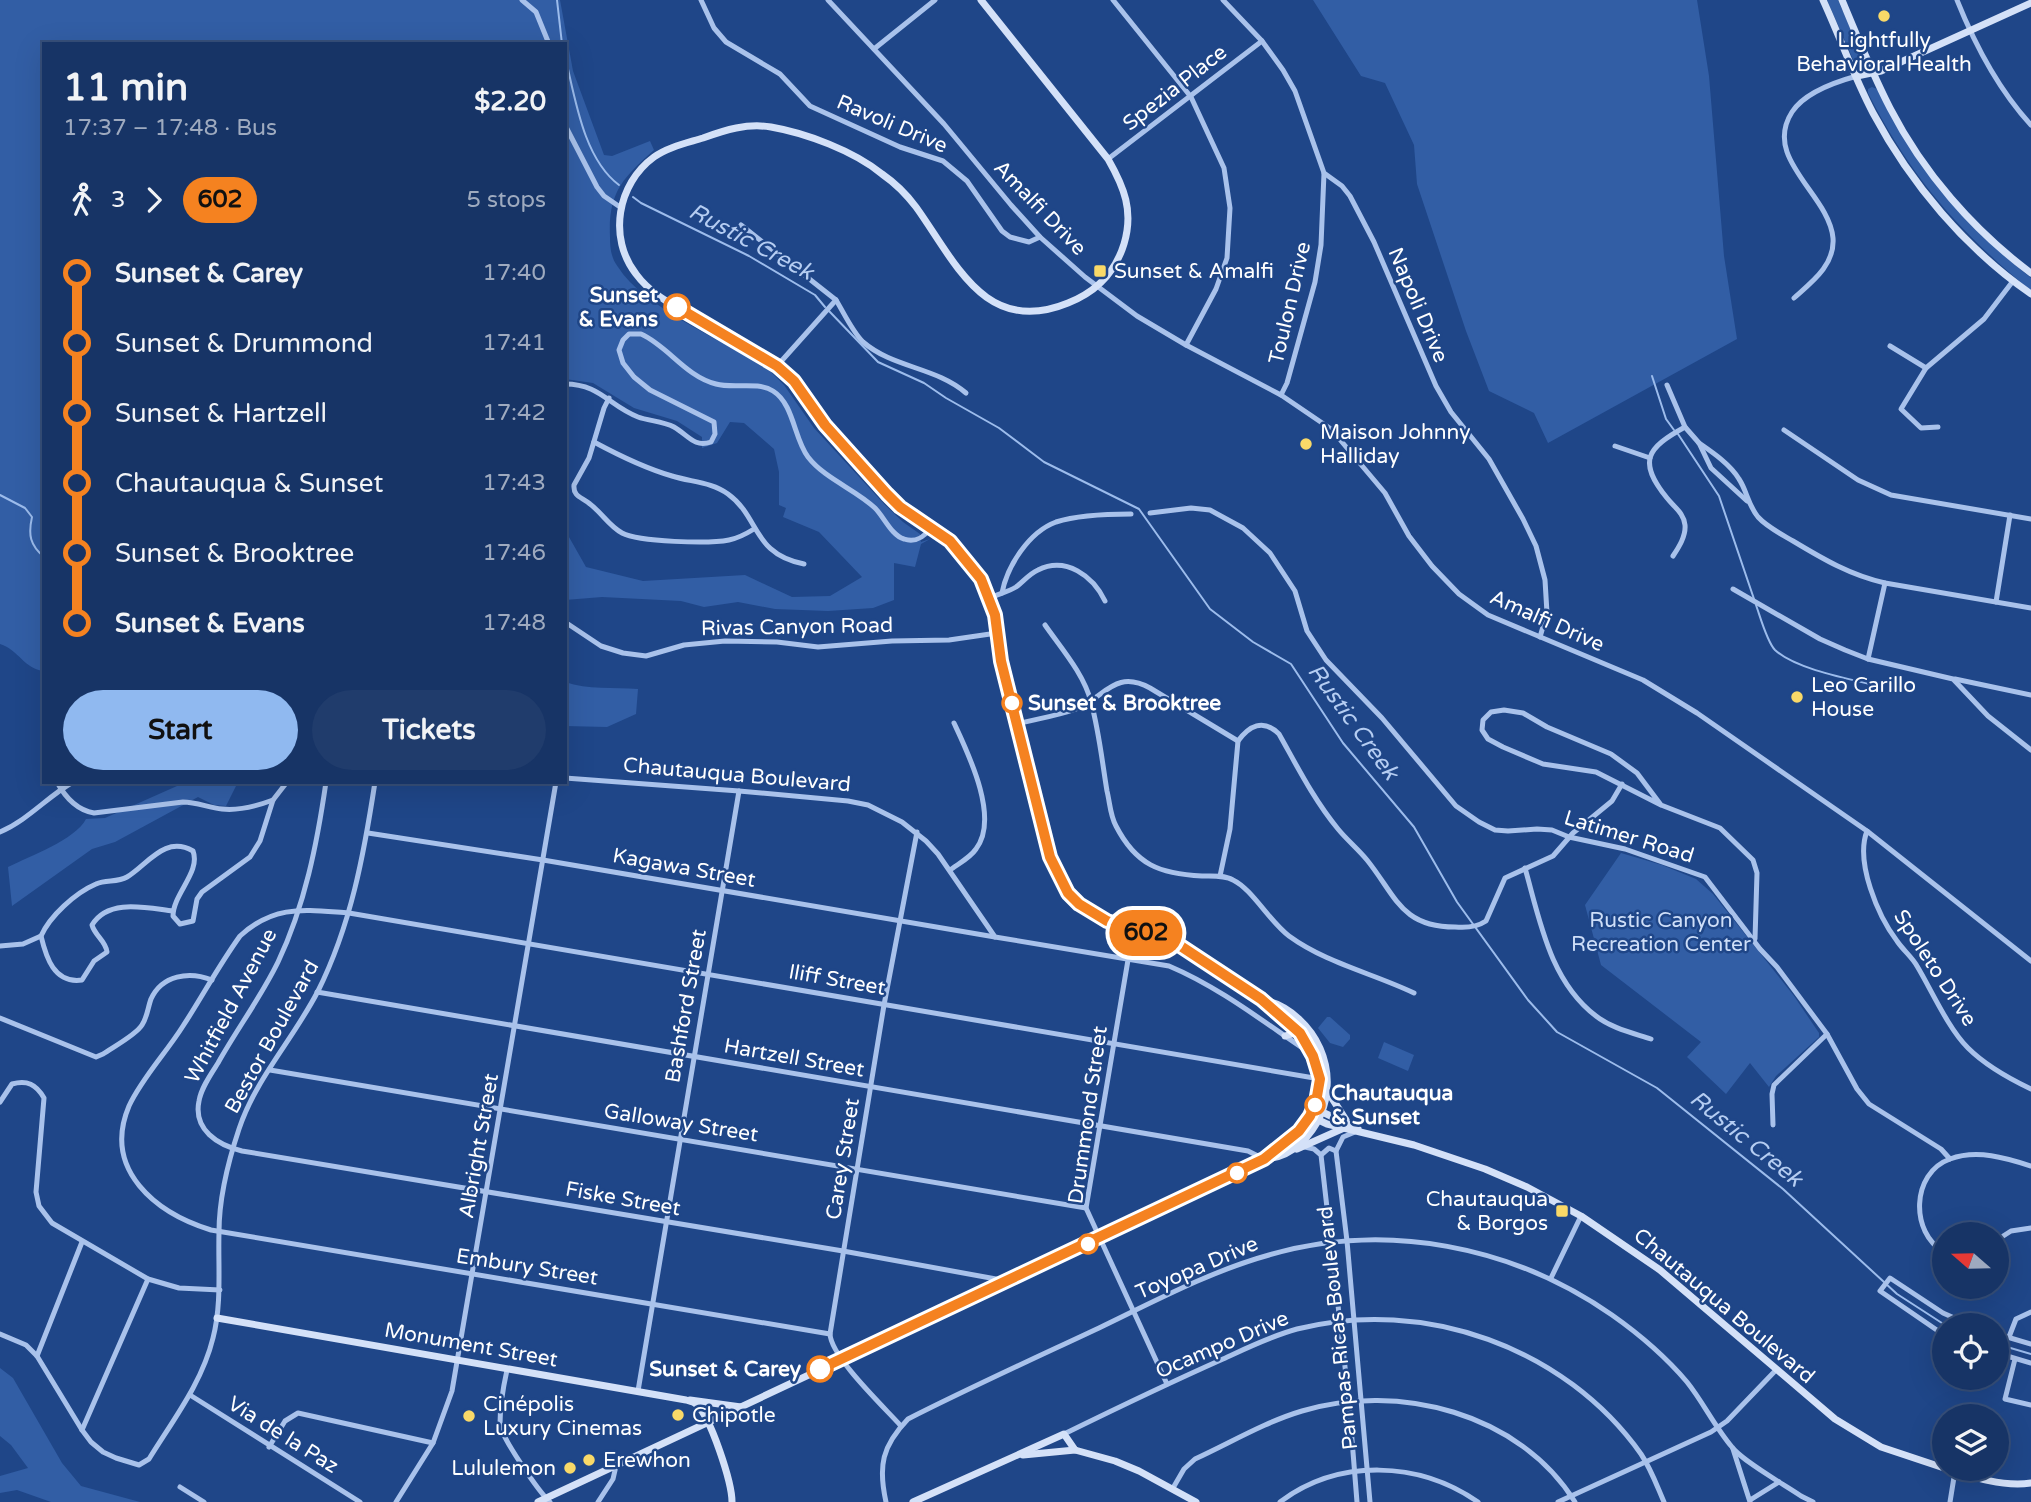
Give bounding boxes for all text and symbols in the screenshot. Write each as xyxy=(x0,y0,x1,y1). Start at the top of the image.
marker: Lightfully Behavioral Health xyxy=(1876,8,1892,24)
place label: Lightfully Behavioral Health xyxy=(1796,28,1972,77)
street label: Spezia Place xyxy=(1118,40,1232,136)
text: 11 min xyxy=(63,65,188,111)
text: $2.20 xyxy=(474,86,546,117)
street label: Ravoli Drive xyxy=(833,89,951,159)
text: 17:37 – 17:48 · Bus xyxy=(63,114,277,142)
street label: Amalfi Drive xyxy=(988,155,1092,261)
icon: walk xyxy=(63,181,101,219)
icon: forward xyxy=(135,181,173,219)
text: 602 xyxy=(197,185,243,214)
text: 3 xyxy=(111,186,125,214)
text: 5 stops xyxy=(466,186,546,214)
water label: Rustic Creek xyxy=(684,197,819,287)
street label: Toulon Drive xyxy=(1264,239,1316,367)
street label: Napoli Drive xyxy=(1383,244,1453,366)
text: Sunset & Carey xyxy=(115,258,303,289)
text: 17:40 xyxy=(482,259,546,287)
place label: Sunset & Amalfi xyxy=(1114,259,1274,284)
marker: Sunset & Amalfi xyxy=(1092,263,1108,279)
place label: Sunset & Evans xyxy=(578,283,658,332)
marker: Sunset & Evans xyxy=(664,294,690,320)
text: Sunset & Drummond xyxy=(115,328,373,359)
text: 17:41 xyxy=(482,329,546,357)
text: Sunset & Hartzell xyxy=(115,398,327,429)
text: 17:42 xyxy=(482,399,546,427)
place label: Maison Johnny Halliday xyxy=(1320,420,1470,469)
marker: Maison Johnny Halliday xyxy=(1298,436,1314,452)
text: Chautauqua & Sunset xyxy=(115,468,384,499)
text: 17:43 xyxy=(482,469,546,497)
text: Sunset & Brooktree xyxy=(115,538,354,569)
text: 17:46 xyxy=(482,539,546,567)
street label: Amalfi Drive xyxy=(1486,585,1608,657)
text: Sunset & Evans xyxy=(115,608,305,639)
text: 17:48 xyxy=(482,609,546,637)
street label: Rivas Canyon Road xyxy=(701,613,893,641)
water label: Rustic Creek xyxy=(1301,658,1405,787)
place label: Leo Carillo House xyxy=(1811,673,1916,722)
marker: Leo Carillo House xyxy=(1789,689,1805,705)
button: Start xyxy=(63,690,298,770)
button: Tickets xyxy=(312,690,546,770)
place label: Sunset & Brooktree xyxy=(1028,691,1221,716)
marker: Sunset & Brooktree xyxy=(1002,693,1022,713)
street label: Chautauqua Boulevard xyxy=(622,753,852,797)
street label: Latimer Road xyxy=(1561,805,1697,869)
street label: Kagawa Street xyxy=(611,843,757,893)
street label: Spoleto Drive xyxy=(1888,905,1982,1031)
park label: Rustic Canyon Recreation Center xyxy=(1571,908,1751,957)
line badge: 602 xyxy=(1106,910,1186,956)
text: 602 xyxy=(1123,918,1169,947)
street label: Whitfield Avenue xyxy=(180,924,282,1088)
street label: Bashford Street xyxy=(660,927,712,1085)
street label: Bestor Boulevard xyxy=(220,956,324,1118)
street label: Iliff Street xyxy=(787,959,887,1001)
street label: Drummond Street xyxy=(1063,1024,1113,1206)
street label: Hartzell Street xyxy=(722,1033,866,1083)
street label: Albright Street xyxy=(454,1072,504,1220)
place label: Chautauqua & Sunset xyxy=(1331,1081,1453,1130)
water label: Rustic Creek xyxy=(1684,1085,1809,1194)
marker: Chautauqua & Sunset xyxy=(1305,1095,1325,1115)
street label: Carey Street xyxy=(821,1096,865,1222)
street label: Galloway Street xyxy=(602,1098,760,1148)
unlabelled marker xyxy=(1227,1163,1247,1183)
street label: Fiske Street xyxy=(563,1177,683,1221)
place label: Chautauqua & Borgos xyxy=(1426,1187,1548,1236)
marker: Chautauqua & Borgos xyxy=(1554,1203,1570,1219)
street label: Pampas Ricas Boulevard xyxy=(1313,1205,1363,1451)
north arrow xyxy=(1932,1222,2009,1298)
map controls xyxy=(1932,1222,2009,1481)
street label: Chautauqua Boulevard xyxy=(1628,1223,1820,1389)
street label: Toyopa Drive xyxy=(1132,1231,1262,1305)
unlabelled marker xyxy=(1078,1234,1098,1254)
street label: Embury Street xyxy=(454,1243,600,1291)
street label: Ocampo Drive xyxy=(1152,1306,1292,1384)
button: locate xyxy=(1932,1313,2009,1390)
street label: Monument Street xyxy=(382,1317,560,1373)
marker: Sunset & Carey xyxy=(807,1356,833,1382)
place label: Sunset & Carey xyxy=(649,1357,802,1382)
street label: Via de la Paz xyxy=(223,1391,343,1479)
place label: Cinépolis Luxury Cinemas xyxy=(483,1392,642,1441)
place label: Chipotle xyxy=(692,1403,776,1428)
button: layers xyxy=(1932,1404,2009,1481)
marker: Chipotle xyxy=(670,1407,686,1423)
marker: Cinépolis Luxury Cinemas xyxy=(461,1408,477,1424)
place label: Erewhon xyxy=(603,1448,691,1473)
marker: Erewhon xyxy=(581,1452,597,1468)
place label: Lululemon xyxy=(451,1456,556,1481)
marker: Lululemon xyxy=(562,1460,578,1476)

